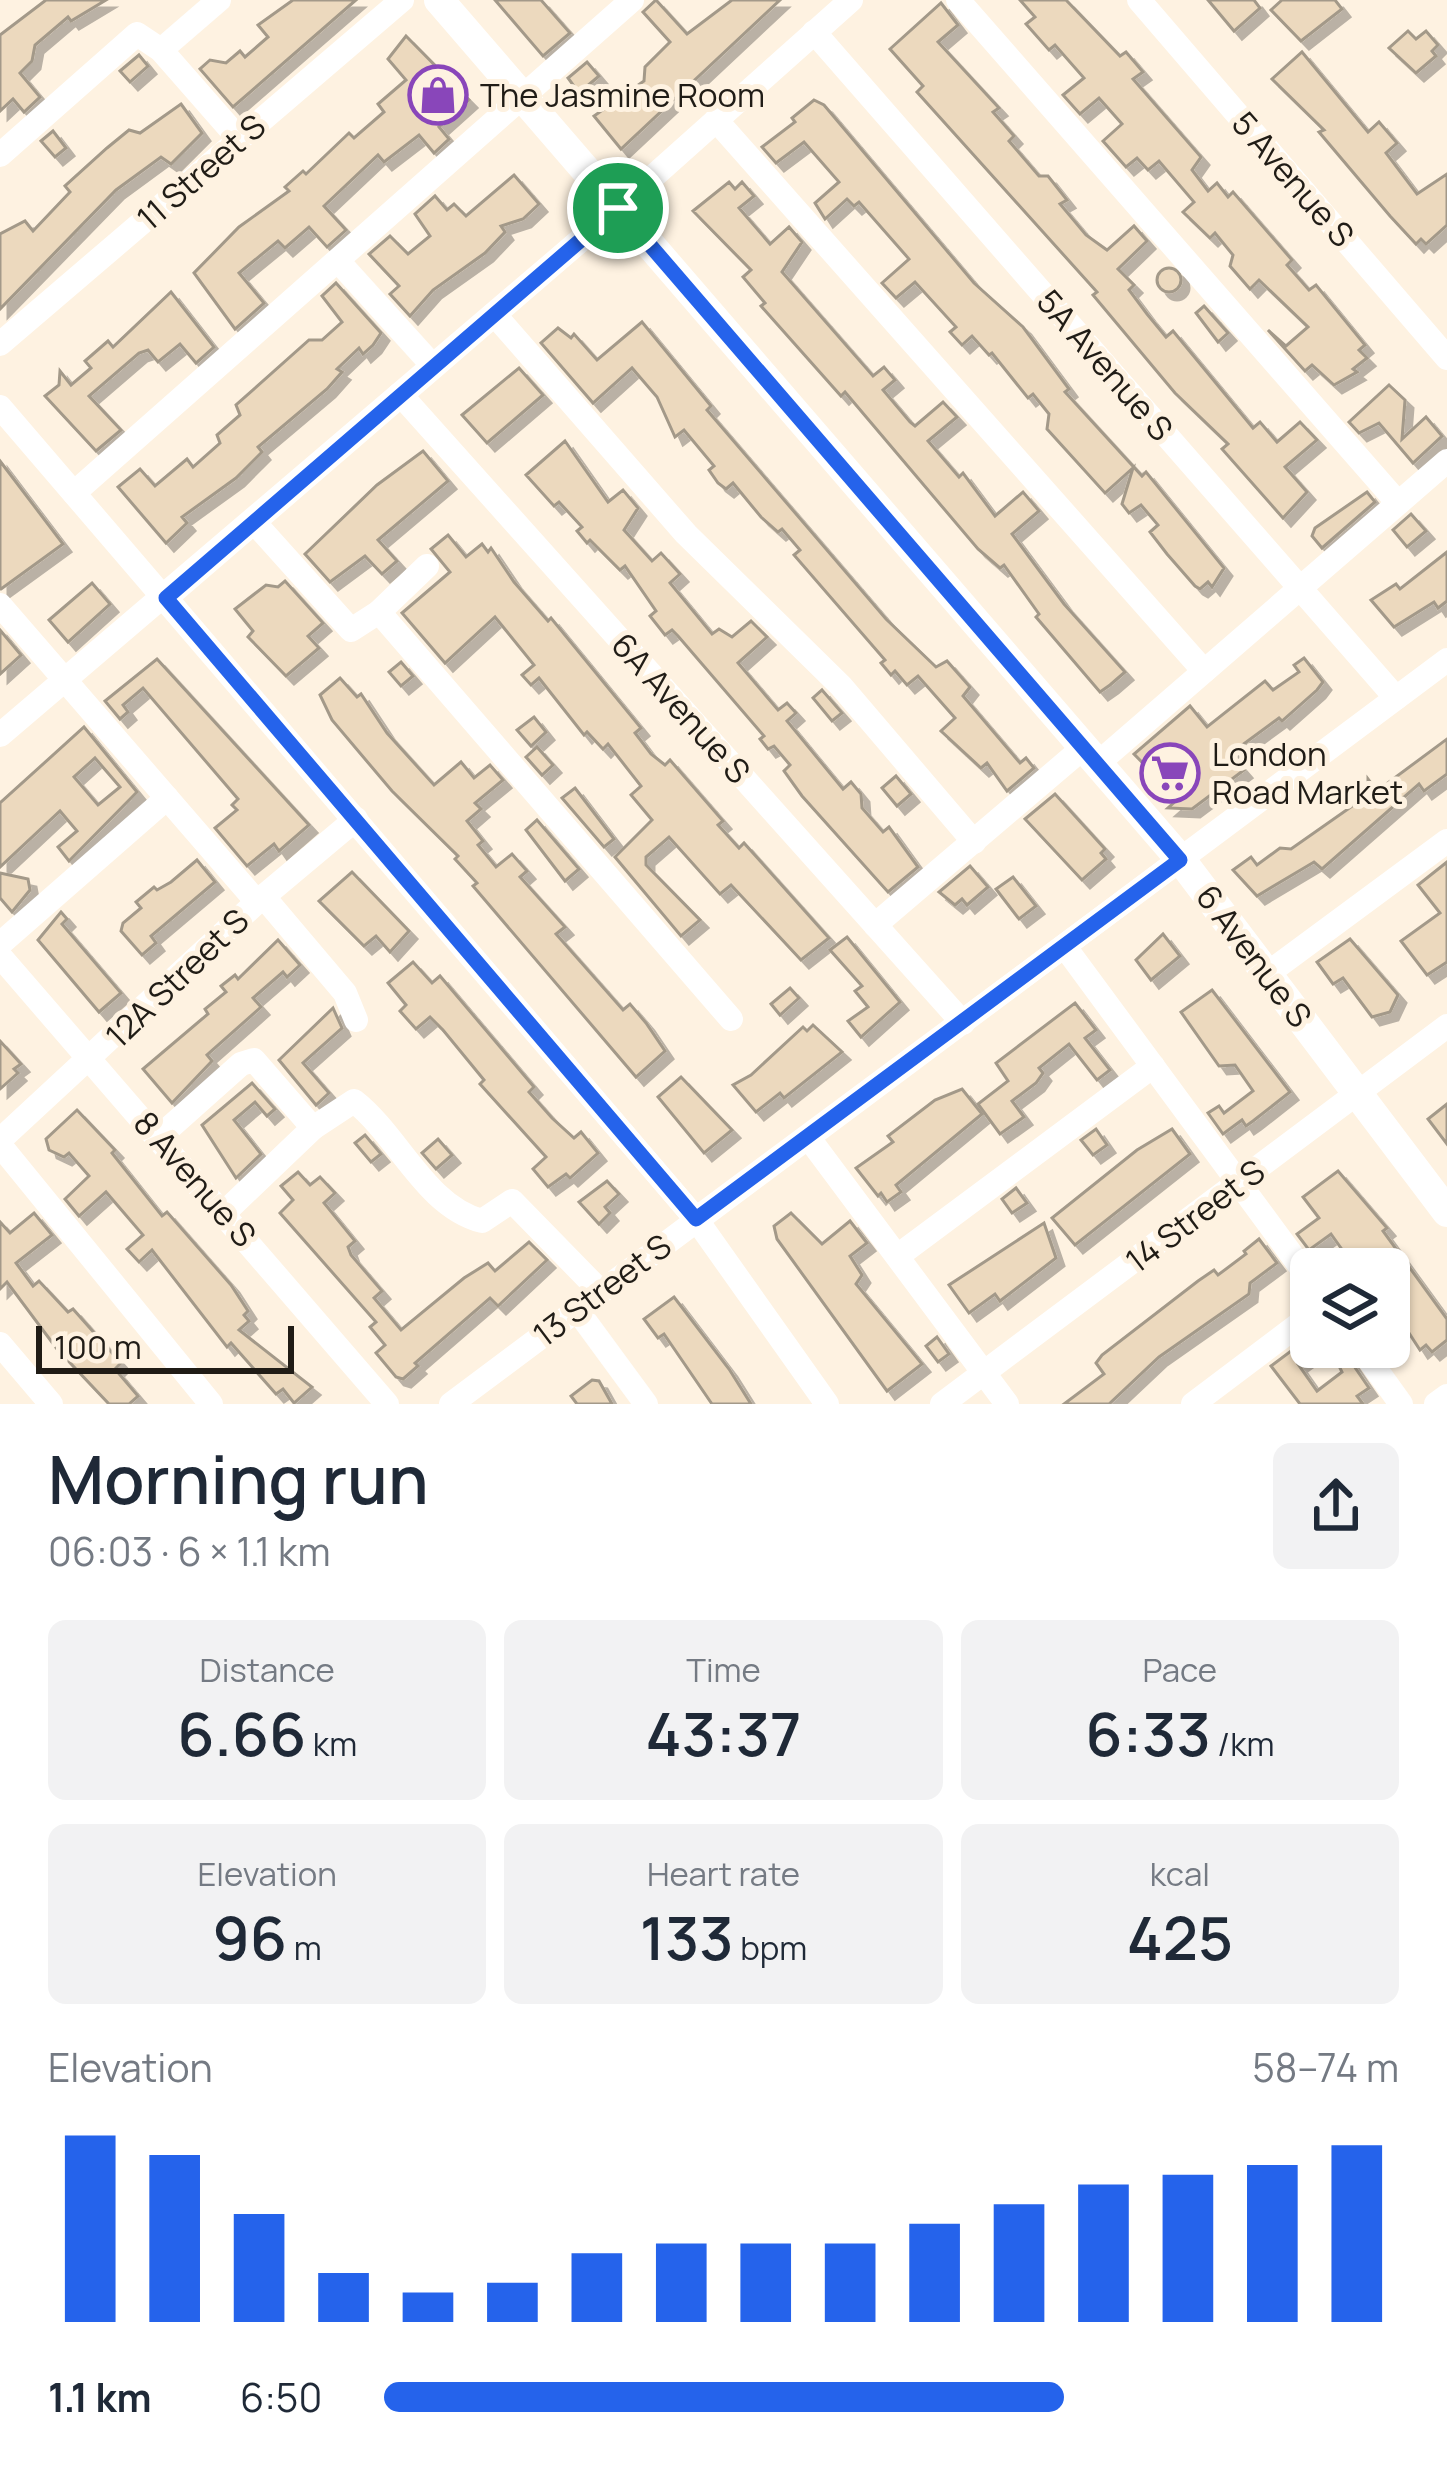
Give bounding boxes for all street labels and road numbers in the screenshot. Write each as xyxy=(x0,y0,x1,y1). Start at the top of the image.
street label: 5 Avenue S xyxy=(1222,101,1365,256)
street label: 11 Street S xyxy=(127,103,274,240)
street label: 5A Avenue S xyxy=(1027,280,1184,450)
street label: 6A Avenue S xyxy=(602,623,761,793)
street label: 6 Avenue S xyxy=(1186,875,1323,1036)
street label: 12A Street S xyxy=(95,898,258,1057)
street label: 8 Avenue S xyxy=(124,1101,267,1256)
street label: 14 Street S xyxy=(1116,1149,1273,1283)
street label: 13 Street S xyxy=(524,1223,680,1356)

